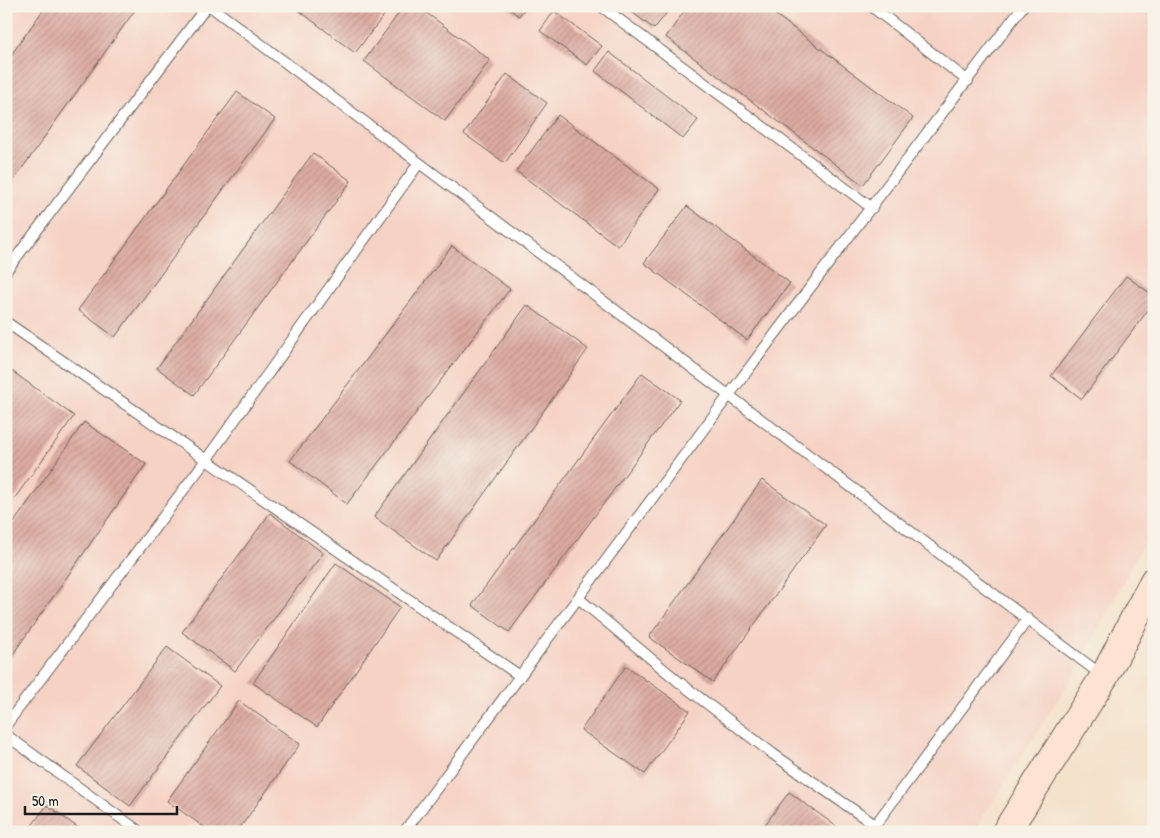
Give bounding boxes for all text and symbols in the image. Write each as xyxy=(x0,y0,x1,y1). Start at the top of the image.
scale bar xyxy=(25,783,178,815)
text: 50 m xyxy=(32,790,59,811)

